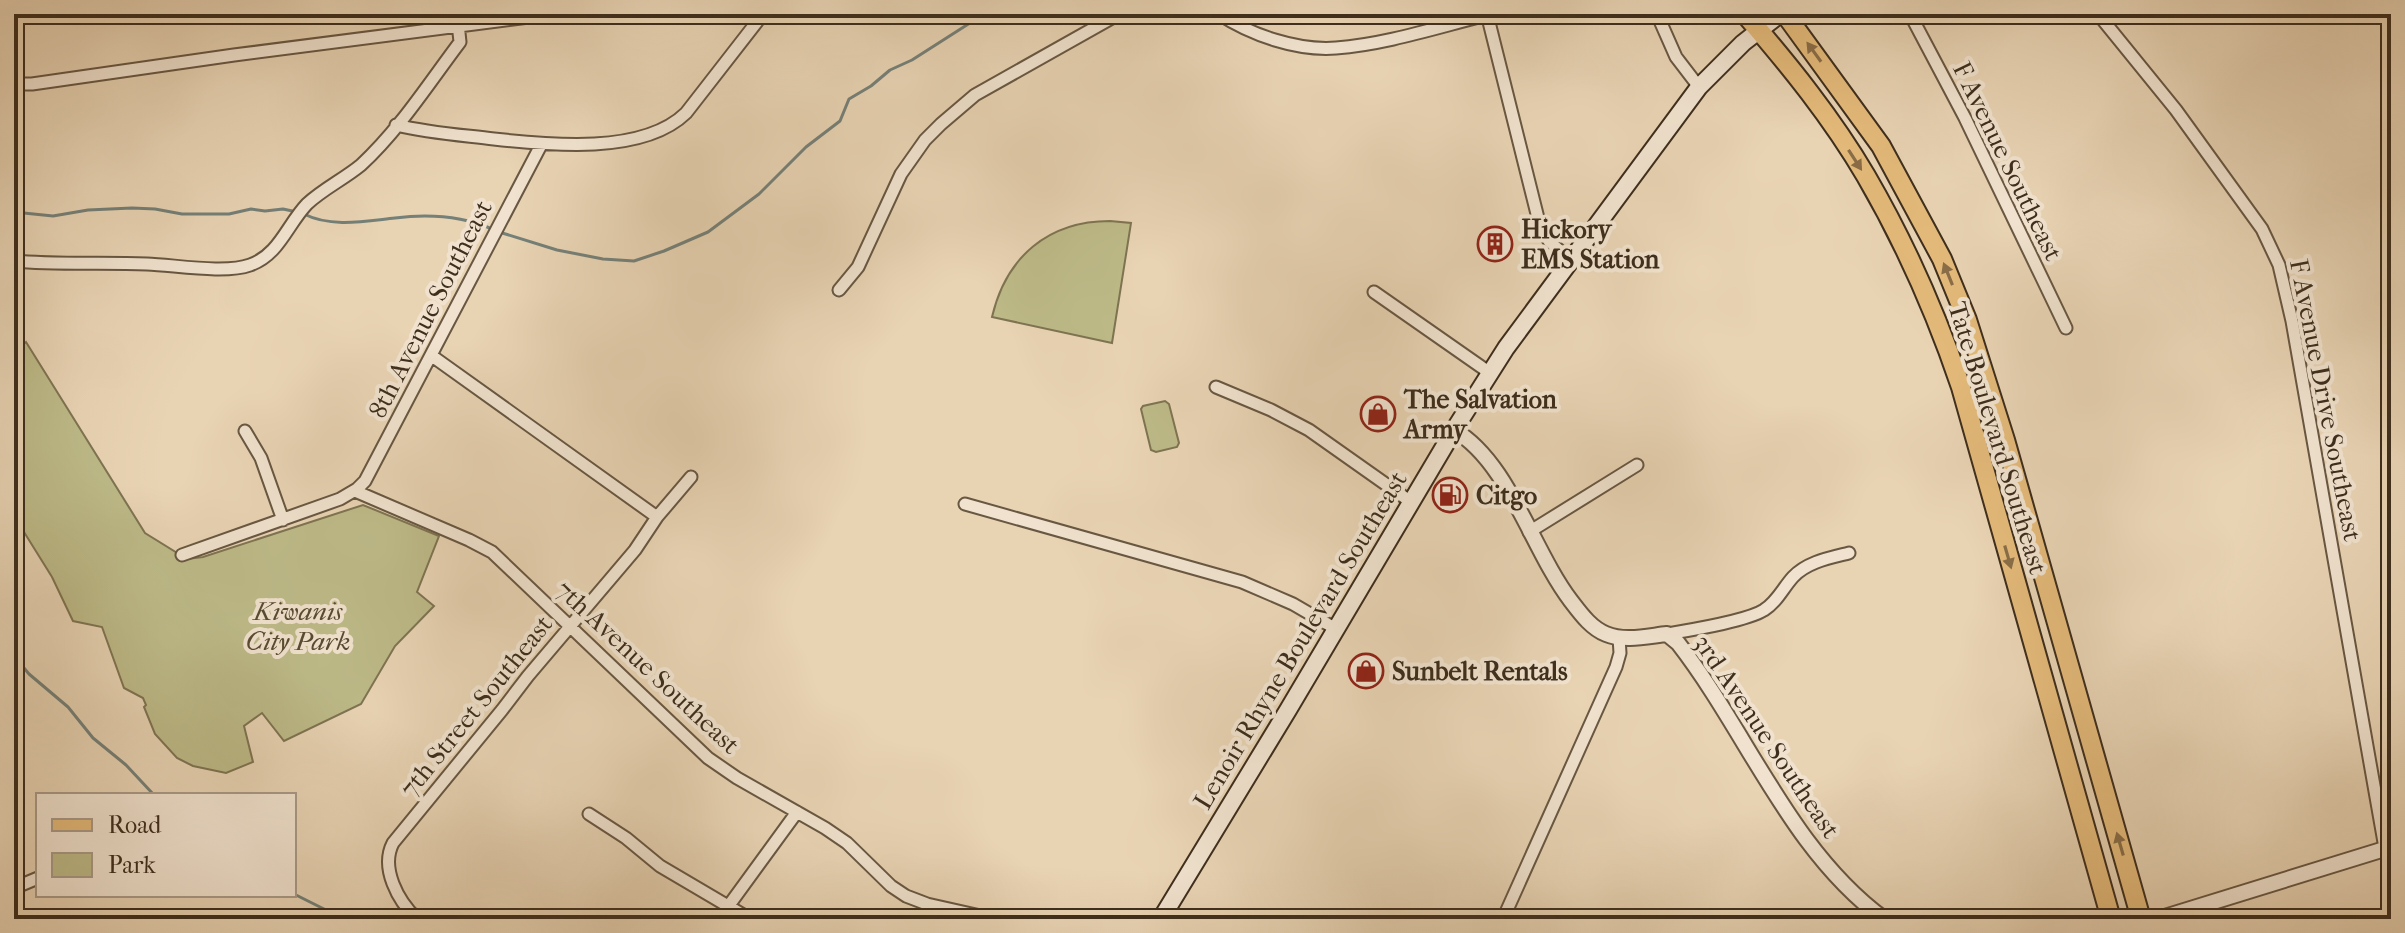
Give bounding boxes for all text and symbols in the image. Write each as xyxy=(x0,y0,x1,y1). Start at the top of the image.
one-way arrow xyxy=(1806,41,1822,62)
street label: F Avenue Southeast xyxy=(1946,57,2069,266)
one-way arrow xyxy=(1847,149,1862,170)
street label: 8th Avenue Southeast xyxy=(362,194,499,423)
place label: Hickory EMS Station xyxy=(1521,214,1660,275)
building icon: Hickory EMS Station xyxy=(1476,225,1514,263)
street label: F Avenue Drive Southeast xyxy=(2283,256,2368,544)
one-way arrow xyxy=(1941,262,1954,286)
street label: Tate Boulevard Southeast xyxy=(1941,298,2054,579)
place label: The Salvation Army xyxy=(1402,384,1558,445)
shop icon: The Salvation Army xyxy=(1359,395,1397,433)
street label: Lenoir Rhyne Boulevard Southeast xyxy=(1187,465,1414,815)
fuel station icon: Citgo xyxy=(1431,476,1469,514)
place label: Citgo xyxy=(1476,480,1537,511)
one-way arrow xyxy=(2002,545,2015,569)
street label: 7th Avenue Southeast xyxy=(549,574,747,761)
park label: Kiwanis City Park xyxy=(246,596,350,657)
street label: 7th Street Southeast xyxy=(394,609,560,803)
street label: 3rd Avenue Southeast xyxy=(1687,628,1847,845)
shop icon: Sunbelt Rentals xyxy=(1347,652,1385,690)
place label: Sunbelt Rentals xyxy=(1392,656,1568,687)
legend xyxy=(36,793,296,897)
text: Road xyxy=(108,811,162,839)
one-way arrow xyxy=(2113,831,2125,856)
text: Park xyxy=(108,851,156,879)

